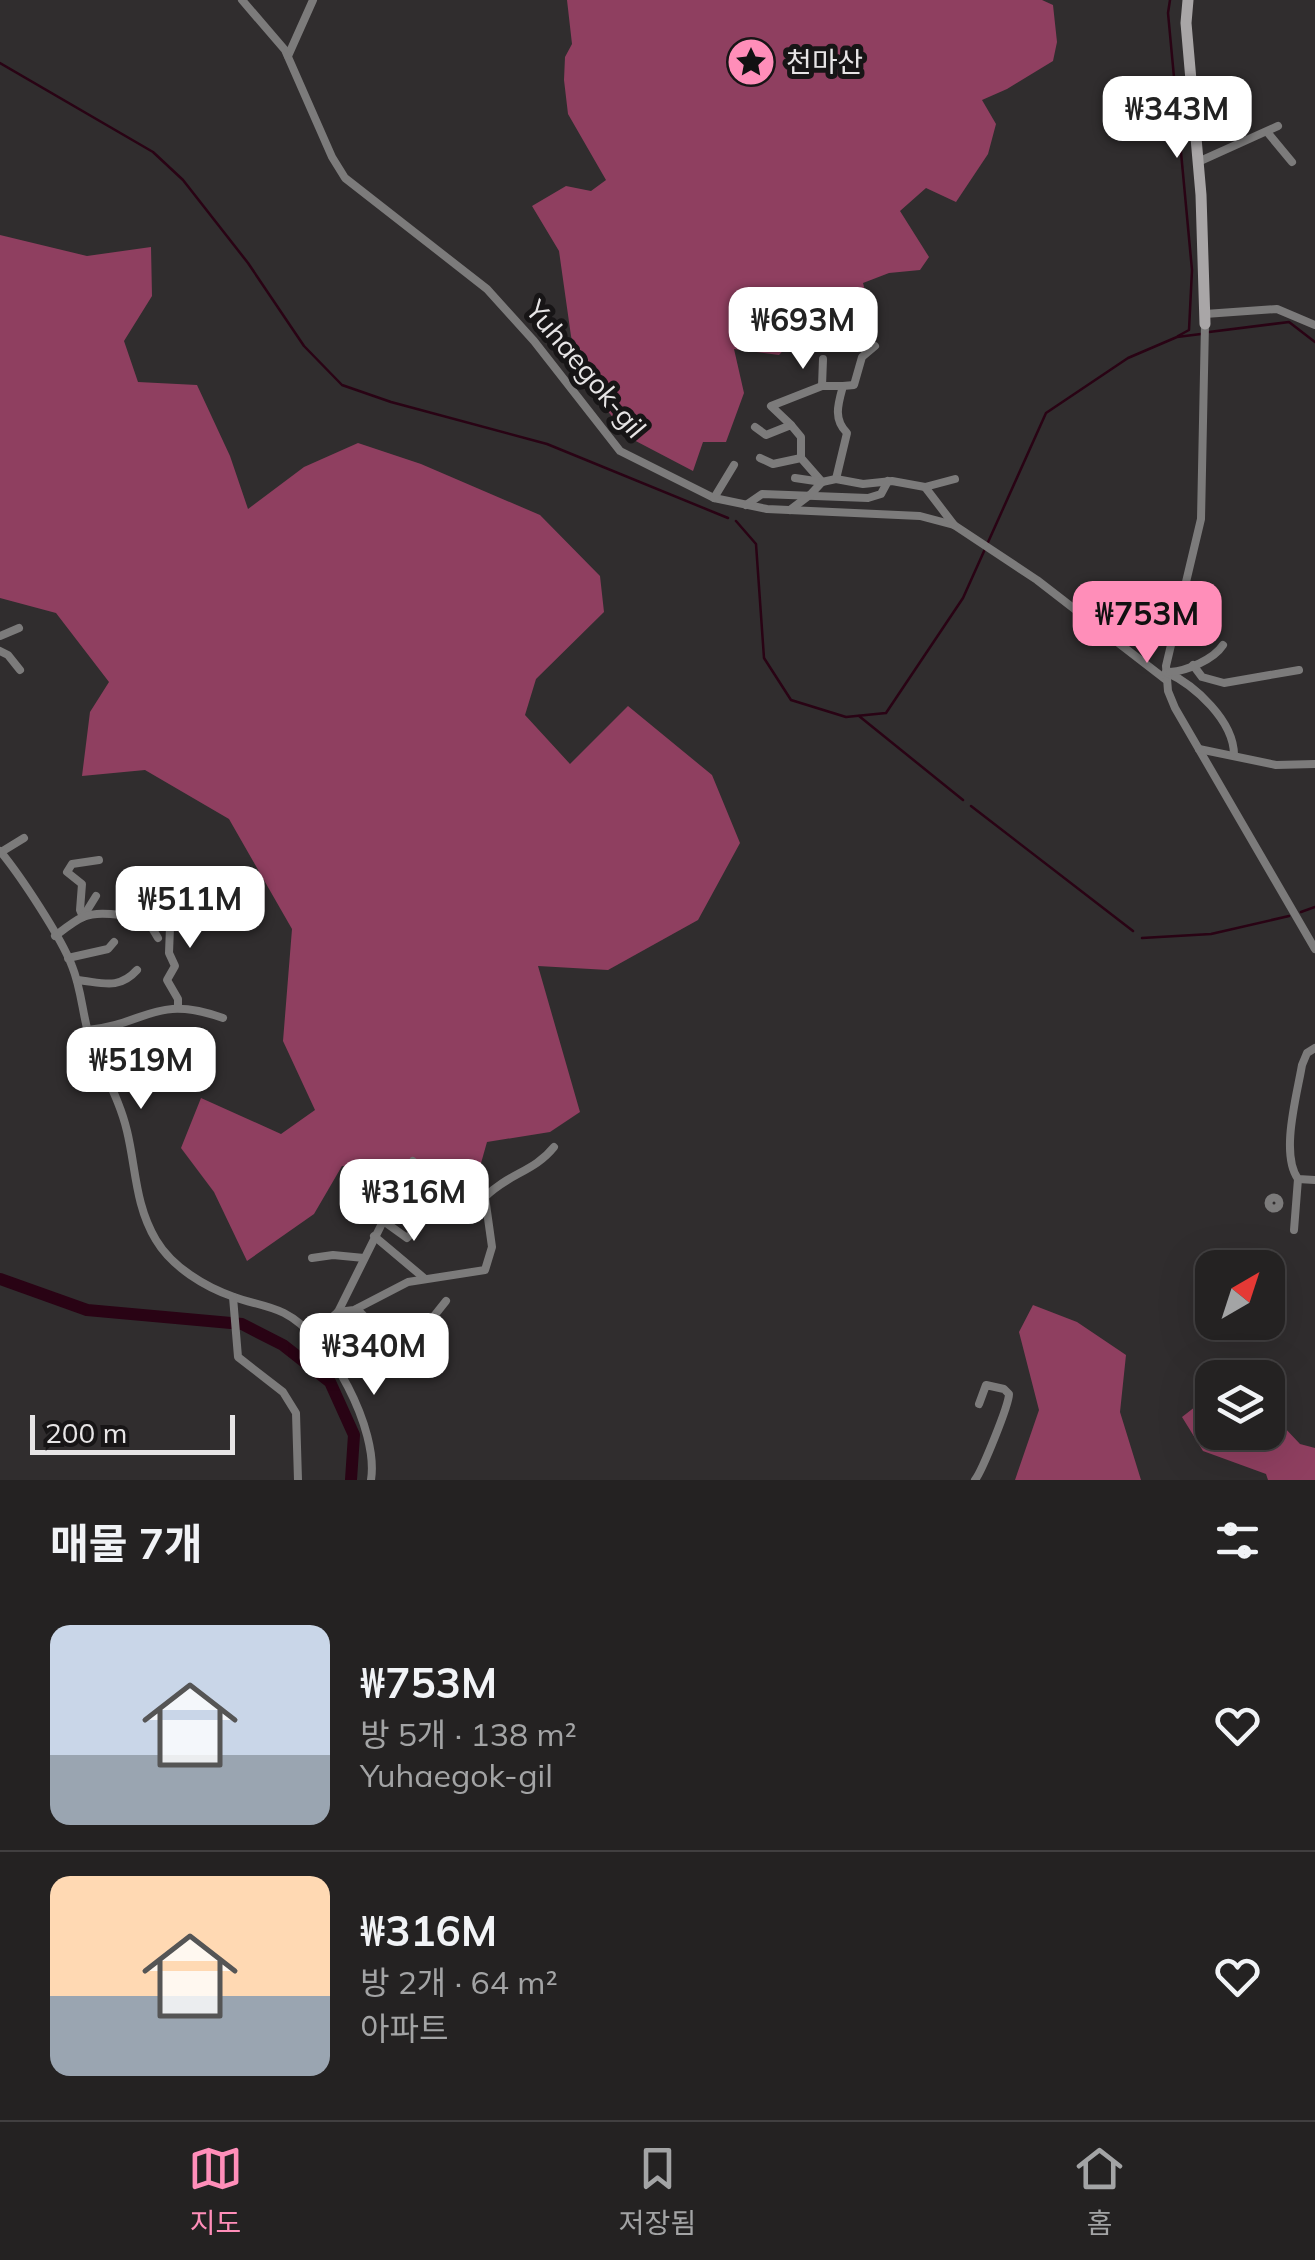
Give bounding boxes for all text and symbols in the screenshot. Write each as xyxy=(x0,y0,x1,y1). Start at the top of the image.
place icon: 천마산 xyxy=(725,36,777,88)
place label: 천마산 xyxy=(786,44,863,79)
pin: ₩343M xyxy=(1107,76,1247,161)
text: ₩343M xyxy=(1125,88,1229,128)
pin: ₩693M xyxy=(733,287,873,372)
street label: Yuhaegok-gil xyxy=(518,292,654,445)
text: ₩693M xyxy=(751,299,855,339)
pin: ₩753M xyxy=(1077,581,1217,666)
text: ₩753M xyxy=(1095,593,1199,633)
pin: ₩511M xyxy=(120,866,260,951)
text: ₩511M xyxy=(138,878,242,918)
pin: ₩519M xyxy=(71,1027,211,1112)
text: ₩519M xyxy=(89,1039,193,1079)
pin: ₩316M xyxy=(344,1159,484,1244)
text: ₩316M xyxy=(362,1171,466,1211)
north arrow xyxy=(1195,1250,1285,1340)
map controls xyxy=(1195,1250,1285,1450)
pin: ₩340M xyxy=(304,1313,444,1398)
text: ₩340M xyxy=(322,1325,426,1365)
button: layers xyxy=(1195,1360,1285,1450)
scale bar xyxy=(30,1410,235,1454)
text: 200 m xyxy=(45,1415,127,1450)
icon: filters xyxy=(1210,1513,1265,1568)
text: 매물 7개 xyxy=(50,1517,203,1570)
text: ₩753M xyxy=(360,1656,497,1709)
icon: home xyxy=(130,1665,250,1785)
icon: heart xyxy=(1210,1698,1265,1753)
text: 방 5개 · 138 m² xyxy=(360,1714,577,1754)
text: Yuhaegok-gil xyxy=(360,1755,553,1795)
text: ₩316M xyxy=(360,1904,497,1957)
icon: home xyxy=(130,1916,250,2036)
icon: heart xyxy=(1210,1949,1265,2004)
text: 방 2개 · 64 m² xyxy=(360,1962,558,2002)
text: 아파트 xyxy=(360,2008,448,2048)
tab: 지도 xyxy=(188,2141,243,2241)
tab: 저장됨 xyxy=(619,2141,696,2241)
tab: 홈 xyxy=(1072,2141,1127,2241)

